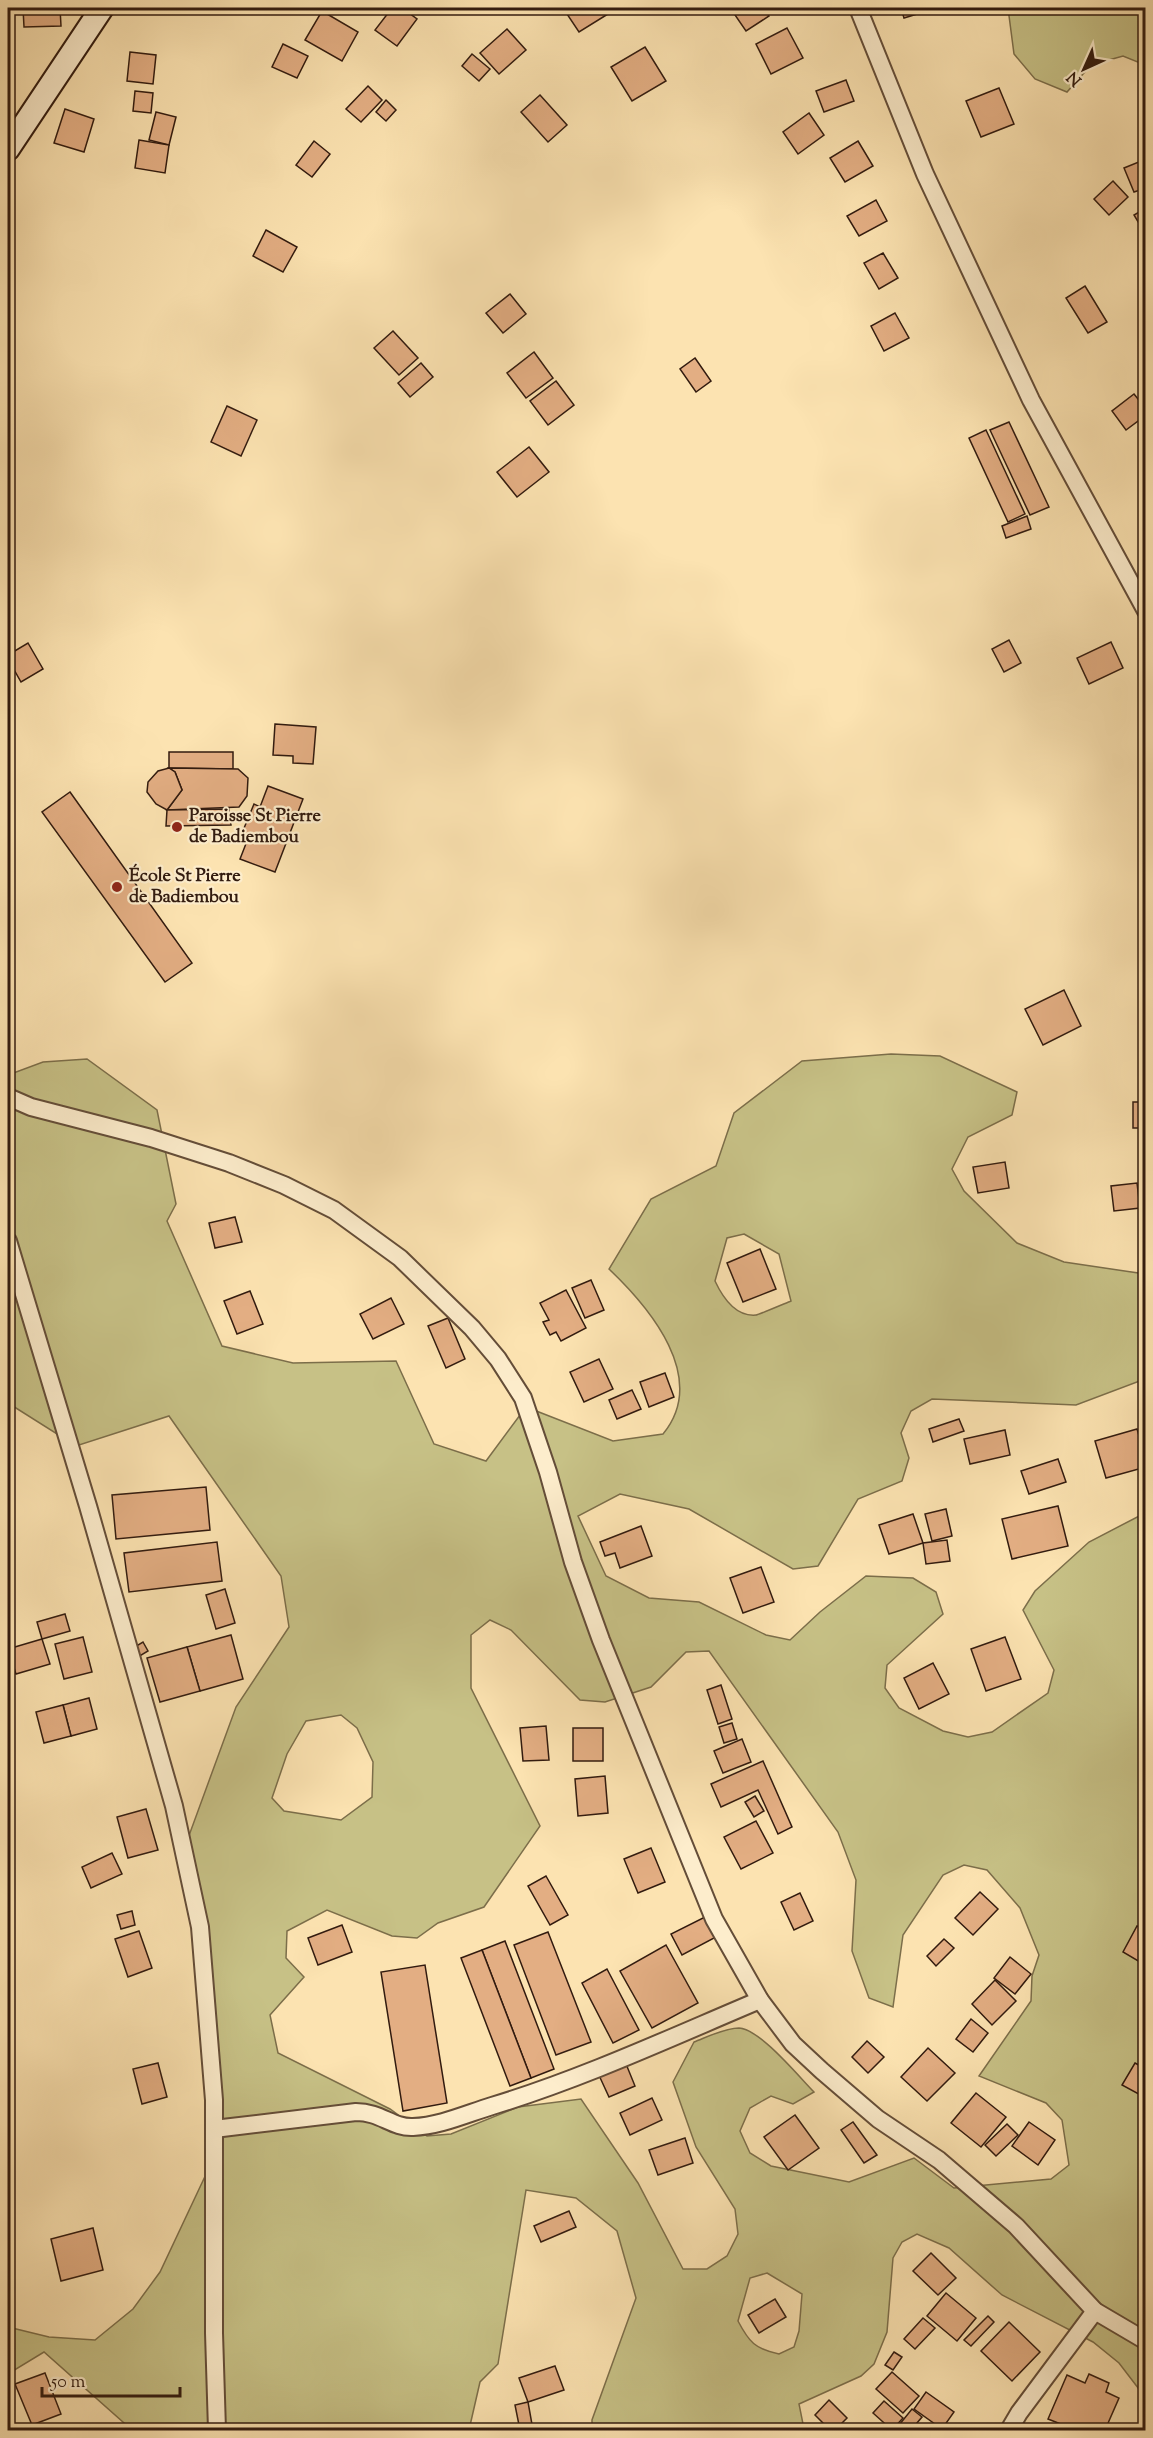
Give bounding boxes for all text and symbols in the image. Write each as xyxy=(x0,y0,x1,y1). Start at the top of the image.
north arrow xyxy=(1054,39,1114,99)
text: N xyxy=(1062,65,1088,90)
place label: Paroisse St Pierre de Badiembou xyxy=(189,804,322,851)
marker: Paroisse St Pierre de Badiembou xyxy=(170,820,184,834)
place label: École St Pierre de Badiembou xyxy=(129,863,241,911)
marker: École St Pierre de Badiembou xyxy=(110,880,124,894)
scale bar xyxy=(42,2360,180,2398)
text: 50 m xyxy=(50,2370,86,2396)

